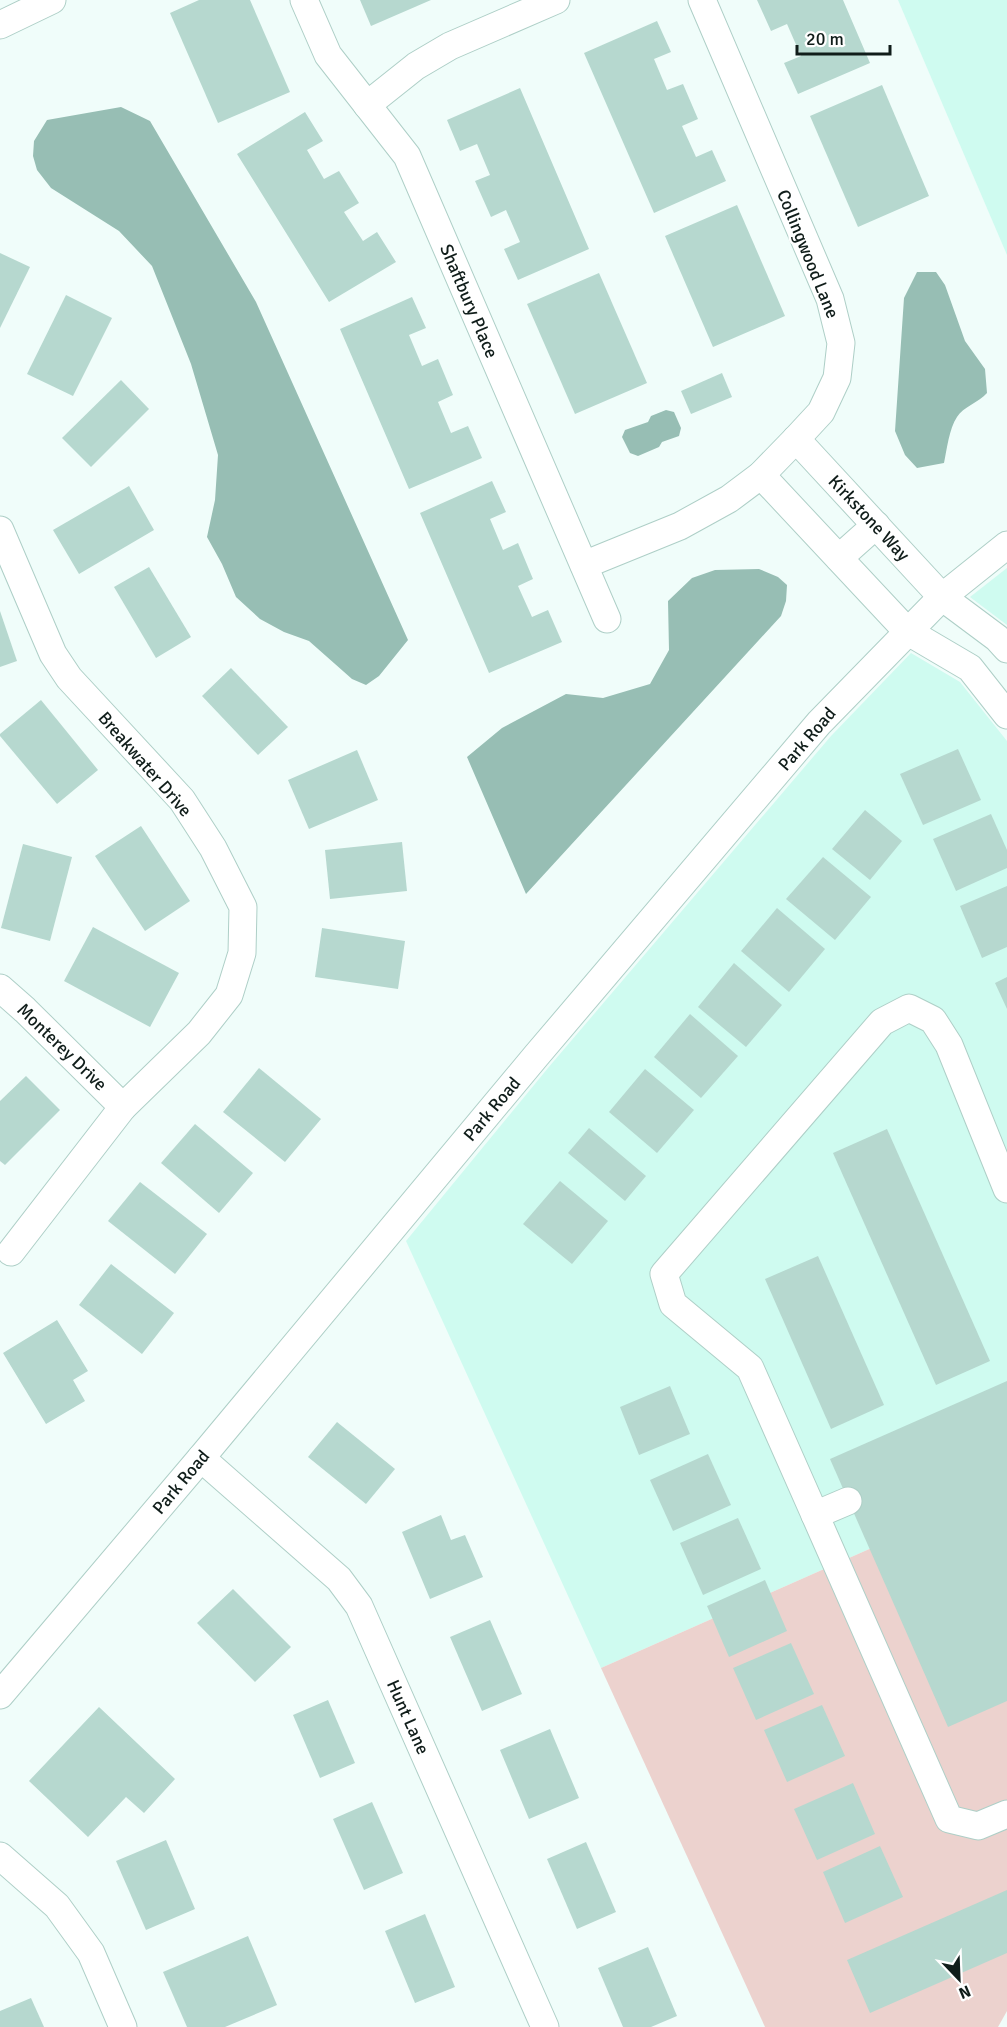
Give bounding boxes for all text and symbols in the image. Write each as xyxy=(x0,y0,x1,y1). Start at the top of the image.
scale bar xyxy=(797,18,890,56)
text: 20 m xyxy=(806,28,844,50)
street label: Collingwood Lane xyxy=(772,186,844,322)
street label: Shaftbury Place xyxy=(435,241,503,361)
street label: Kirkstone Way xyxy=(824,471,915,566)
street label: Park Road xyxy=(773,703,841,775)
street label: Breakwater Drive xyxy=(93,707,197,821)
street label: Monterey Drive xyxy=(12,999,112,1095)
street label: Park Road xyxy=(459,1072,525,1146)
street label: Park Road xyxy=(148,1445,214,1519)
street label: Hunt Lane xyxy=(382,1676,434,1758)
north arrow xyxy=(929,1949,989,2009)
text: N xyxy=(955,1981,974,2003)

